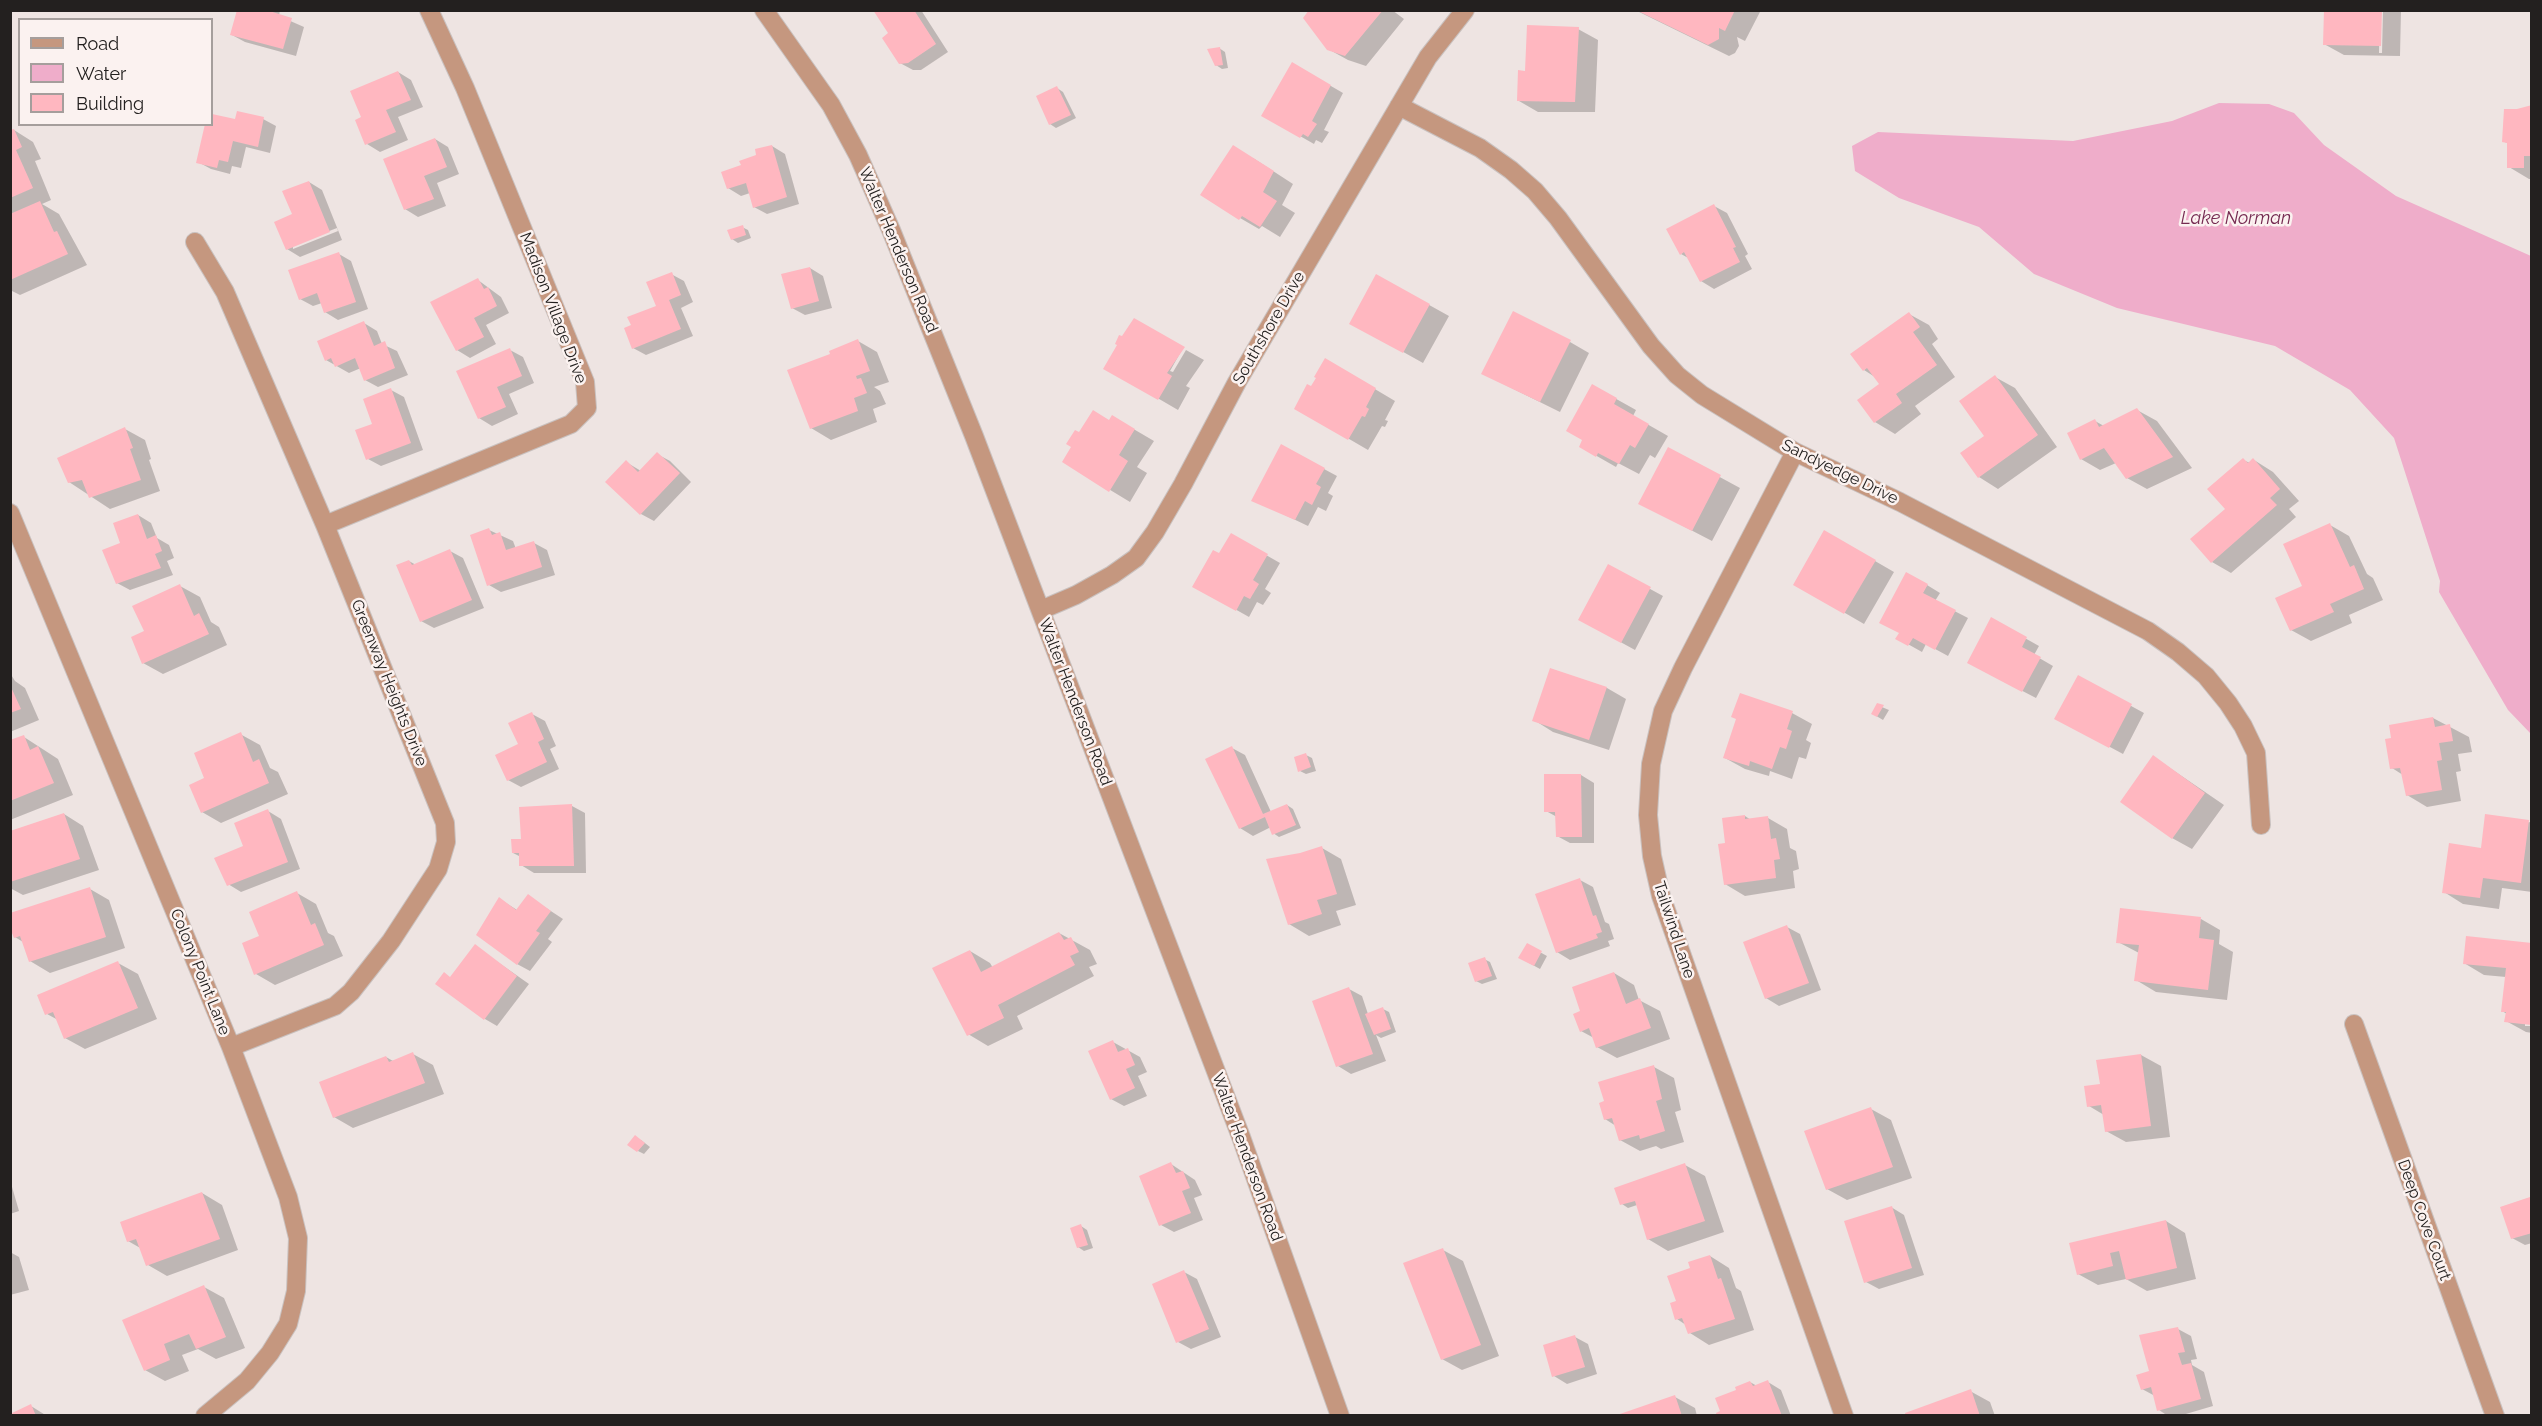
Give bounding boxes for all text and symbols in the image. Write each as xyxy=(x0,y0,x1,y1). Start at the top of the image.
legend xyxy=(18,18,213,126)
text: Road xyxy=(76,33,119,54)
text: Water xyxy=(76,63,126,84)
text: Building xyxy=(76,93,144,114)
street label: Walter Henderson Road xyxy=(854,164,942,336)
water label: Lake Norman xyxy=(2181,208,2291,230)
street label: Madison Village Drive xyxy=(515,230,591,386)
street label: Southshore Drive xyxy=(1229,268,1309,388)
street label: Sandyedge Drive xyxy=(1779,436,1901,508)
street label: Greenway Heights Drive xyxy=(347,597,431,769)
street label: Walter Henderson Road xyxy=(1034,616,1116,788)
street label: Tailwind Lane xyxy=(1649,879,1699,981)
street label: Colony Point Lane xyxy=(166,906,234,1038)
street label: Walter Henderson Road xyxy=(1208,1070,1286,1244)
street label: Deep Cove Court xyxy=(2393,1157,2455,1283)

